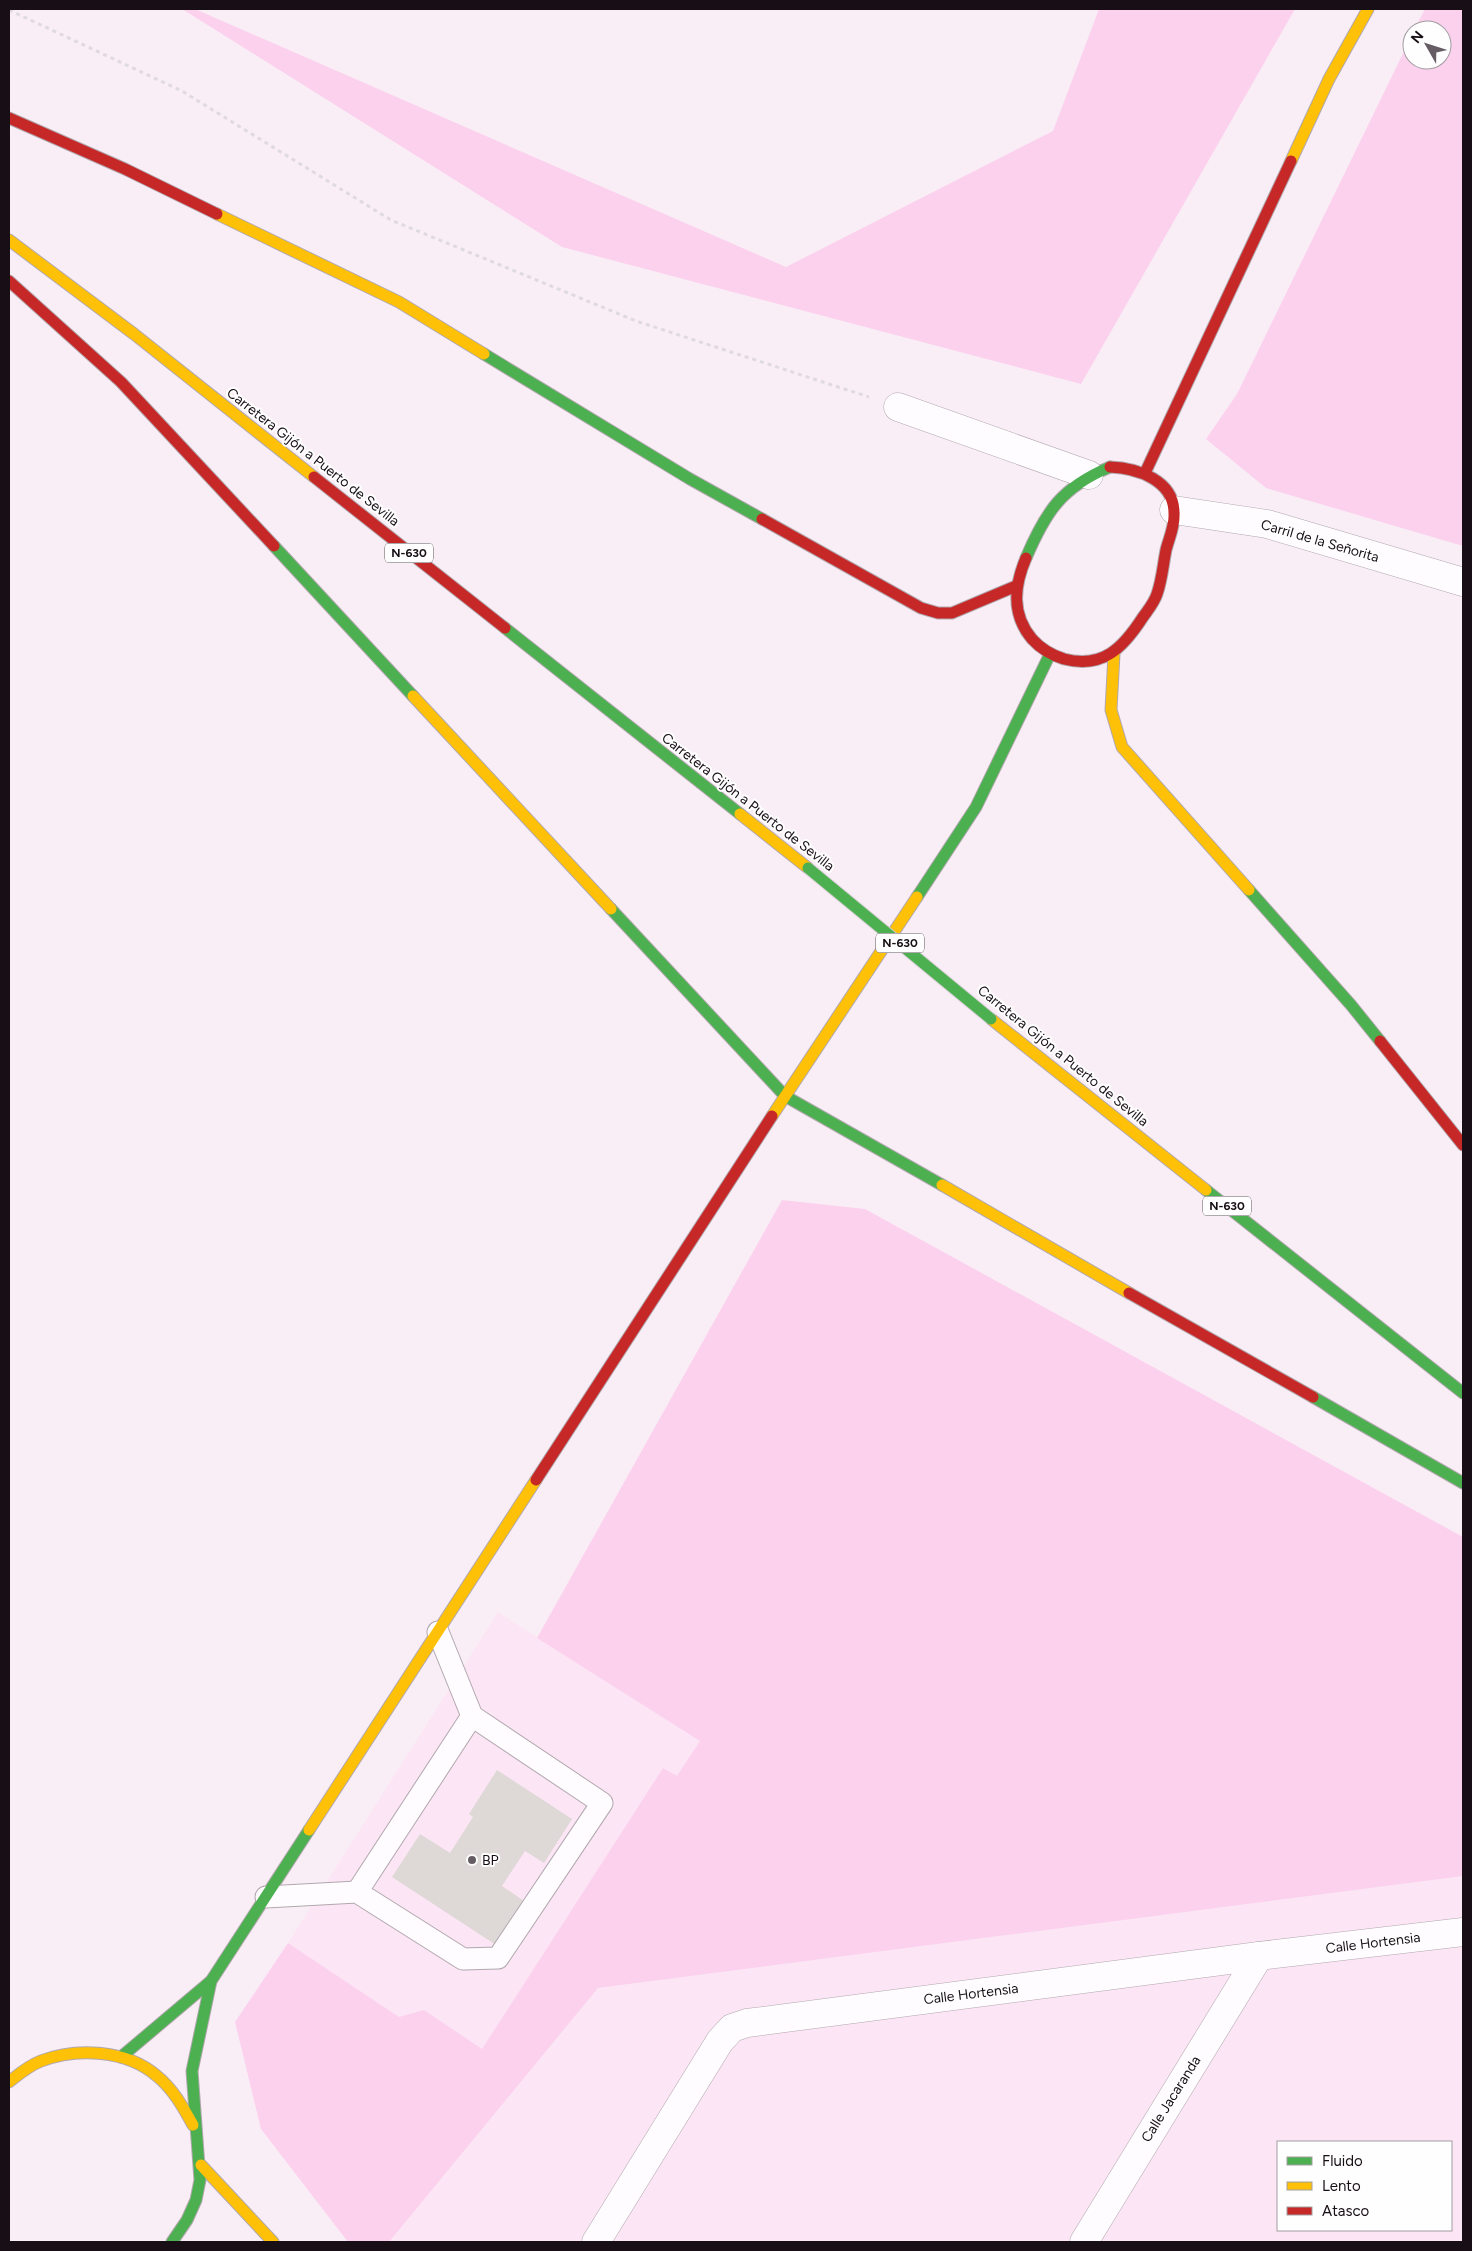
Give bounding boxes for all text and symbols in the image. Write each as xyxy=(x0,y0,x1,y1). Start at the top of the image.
north arrow xyxy=(1402,20,1452,70)
text: N xyxy=(1407,28,1427,47)
street label: Carretera Gijón a Puerto de Sevilla xyxy=(223,384,403,530)
street label: Carril de la Señorita xyxy=(1259,516,1381,566)
road number: N-630 xyxy=(385,544,433,562)
street label: Carretera Gijón a Puerto de Sevilla xyxy=(658,729,838,875)
road number: N-630 xyxy=(876,934,924,952)
street label: Carretera Gijón a Puerto de Sevilla xyxy=(974,982,1152,1130)
road number: N-630 xyxy=(1203,1196,1251,1216)
place label: BP xyxy=(482,1852,499,1869)
marker: BP xyxy=(466,1854,478,1866)
street label: Calle Hortensia xyxy=(1325,1929,1421,1957)
street label: Calle Hortensia xyxy=(923,1980,1019,2008)
street label: Calle Jacaranda xyxy=(1138,2053,1204,2145)
legend xyxy=(1277,2141,1452,2231)
text: Fluido xyxy=(1322,2152,1363,2170)
text: Lento xyxy=(1322,2177,1361,2195)
text: Atasco xyxy=(1322,2202,1370,2220)

